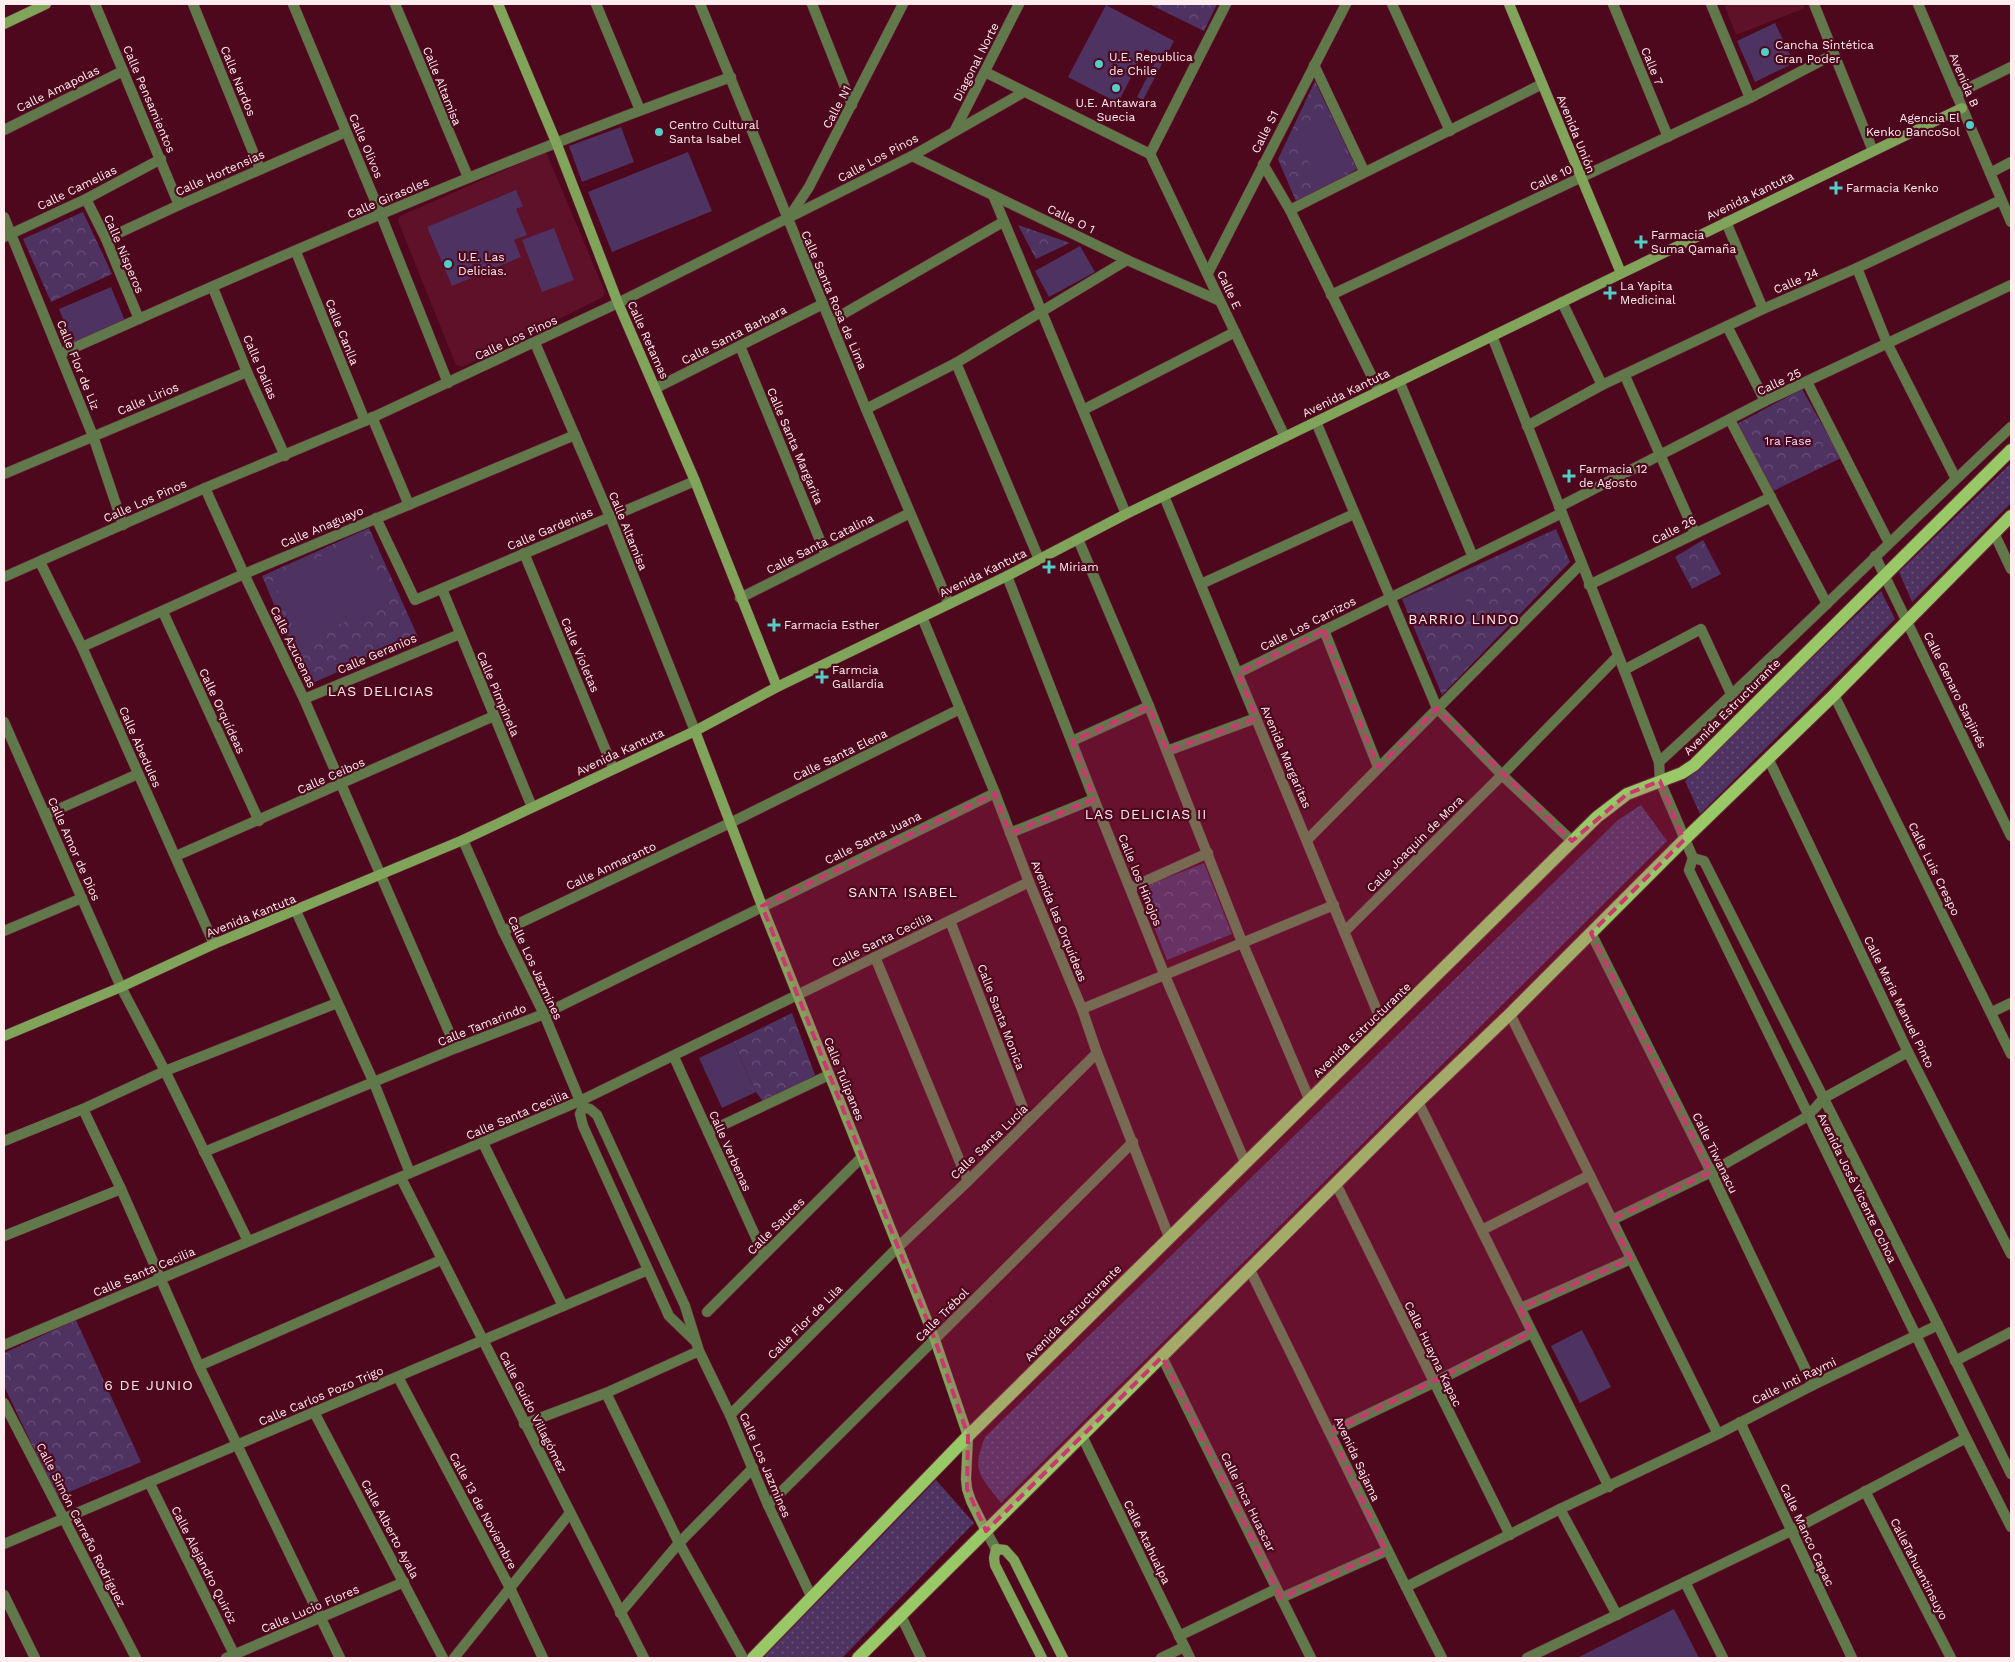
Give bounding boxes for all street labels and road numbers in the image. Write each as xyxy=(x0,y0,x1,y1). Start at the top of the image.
street label: Diagonal Norte xyxy=(950,20,1002,104)
street label: Calle Pensamientos xyxy=(120,43,178,155)
street label: Calle Nardos xyxy=(218,44,258,118)
street label: Calle Altamisa xyxy=(420,45,464,128)
street label: Calle 7 xyxy=(1638,45,1666,87)
street label: Avenida B xyxy=(1946,51,1982,109)
street label: Calle Amapolas xyxy=(14,63,102,115)
street label: Calle N1 xyxy=(820,83,854,131)
street label: Avenida Unión xyxy=(1554,93,1598,175)
street label: Calle S1 xyxy=(1248,108,1282,156)
street label: Calle Olivos xyxy=(346,112,386,180)
street label: Calle Los Pinos xyxy=(835,131,921,185)
street label: Calle Hortensias xyxy=(173,147,267,199)
street label: Calle 10 xyxy=(1528,162,1574,194)
street label: Calle Camelias xyxy=(35,163,119,213)
street label: Avenida Kantuta xyxy=(1704,169,1796,223)
street label: Calle Girasoles xyxy=(345,175,431,221)
street label: Calle O 1 xyxy=(1045,202,1097,236)
street label: Calle Nísperos xyxy=(101,212,147,296)
street label: Calle Santa Rosa de Lima xyxy=(798,228,870,372)
street label: Calle 24 xyxy=(1771,265,1821,297)
street label: Calle E xyxy=(1214,268,1244,312)
street label: Calle Canlla xyxy=(322,297,362,367)
street label: Calle Retamas xyxy=(624,299,672,381)
street label: Calle Santa Barbara xyxy=(679,302,789,368)
street label: Calle Los Pinos xyxy=(472,313,560,363)
street label: Calle Flor de Liz xyxy=(54,318,102,412)
street label: Calle Dalias xyxy=(240,333,280,401)
street label: Avenida Kantuta xyxy=(1300,366,1392,420)
street label: Calle 25 xyxy=(1755,366,1803,398)
street label: Calle Lirios xyxy=(115,380,181,418)
street label: Calle Santa Margarita xyxy=(764,386,826,507)
street label: Calle Los Pinos xyxy=(101,476,189,526)
street label: Calle Altamisa xyxy=(606,490,650,573)
street label: Calle Anaguayo xyxy=(278,503,366,551)
street label: Calle Gardenias xyxy=(505,505,595,553)
street label: Calle Santa Catalina xyxy=(764,511,876,577)
street label: Calle 26 xyxy=(1650,513,1698,547)
street label: Avenida Kantuta xyxy=(937,546,1029,600)
street label: Calle Los Carrizos xyxy=(1258,594,1358,654)
street label: Calle Azucenas xyxy=(267,604,319,690)
street label: Calle Violetas xyxy=(558,616,602,694)
street label: Calle Genaro Sanjinés xyxy=(1921,629,1989,751)
street label: Calle Geranios xyxy=(335,631,419,677)
street label: Calle Pimpinela xyxy=(474,649,522,739)
street label: Avenida Estructurante xyxy=(1681,656,1783,758)
street label: Calle Orquídeas xyxy=(196,666,248,756)
street label: Avenida Margaritas xyxy=(1258,703,1314,811)
street label: Calle Abedules xyxy=(116,704,164,790)
street label: Avenida Kantuta xyxy=(574,725,666,779)
street label: Calle Santa Elena xyxy=(791,726,890,784)
street label: Calle Ceibos xyxy=(295,755,367,797)
street label: Calle Joaquin de Mora xyxy=(1364,793,1466,895)
street label: Calle Amor de Dios xyxy=(45,795,103,903)
street label: Calle Santa Juana xyxy=(822,808,924,867)
street label: Calle Luis Crespo xyxy=(1905,820,1963,918)
street label: Calle los Hinojos xyxy=(1115,832,1165,928)
street label: Calle Anmaranto xyxy=(564,839,658,893)
street label: Avenida las Orquídeas xyxy=(1028,858,1090,984)
street label: Avenida Kantuta xyxy=(204,892,298,940)
street label: Calle Santa Cecilia xyxy=(830,910,934,970)
street label: Calle Los Jazmines xyxy=(505,914,565,1022)
street label: Calle Maria Manuel Pinto xyxy=(1861,934,1937,1070)
street label: Calle Santa Monica xyxy=(974,962,1028,1072)
street label: Avenida Estructurante xyxy=(1310,980,1414,1080)
street label: Calle Tamarindo xyxy=(436,1001,528,1049)
street label: Calle Tulipanes xyxy=(821,1035,867,1123)
street label: Calle Santa Cecilia xyxy=(464,1087,570,1143)
street label: Calle Santa Lucía xyxy=(947,1101,1031,1182)
street label: Calle Verbenas xyxy=(706,1108,754,1194)
street label: Calle Tiwanacu xyxy=(1689,1110,1741,1196)
street label: Avenida José Vicente Ochoa xyxy=(1815,1111,1900,1265)
street label: Calle Sauces xyxy=(744,1194,808,1258)
street label: Calle Santa Cecilia xyxy=(91,1244,197,1300)
street label: Avenida Estructurante xyxy=(1022,1262,1124,1364)
street label: Calle Flor de Lila xyxy=(765,1282,845,1362)
street label: Calle Trébol xyxy=(912,1285,972,1345)
street label: Calle Huayna Kapac xyxy=(1401,1299,1465,1409)
street label: Calle Guido Villagómez xyxy=(496,1349,570,1475)
street label: Calle Inti Raymi xyxy=(1750,1355,1838,1407)
street label: Calle Carlos Pozo Trigo xyxy=(256,1363,386,1429)
street label: Calle Los Jazmines xyxy=(737,1410,793,1520)
street label: Avenida Sajama xyxy=(1331,1414,1383,1504)
street label: Calle Simón Carreño Rodríguez xyxy=(33,1441,129,1609)
street label: Calle 13 de Noviembre xyxy=(446,1450,520,1572)
street label: Calle Inca Huascar xyxy=(1218,1450,1278,1554)
street label: Calle Alberto Ayala xyxy=(358,1477,422,1581)
street label: Calle Manco Capac xyxy=(1777,1481,1837,1589)
street label: Calle Atahualpa xyxy=(1121,1498,1174,1587)
street label: Calle Alejandro Quiróz xyxy=(168,1504,240,1626)
street label: CalleTahuantinsuyo xyxy=(1887,1516,1951,1622)
street label: Calle Lucio Flores xyxy=(259,1582,361,1636)

